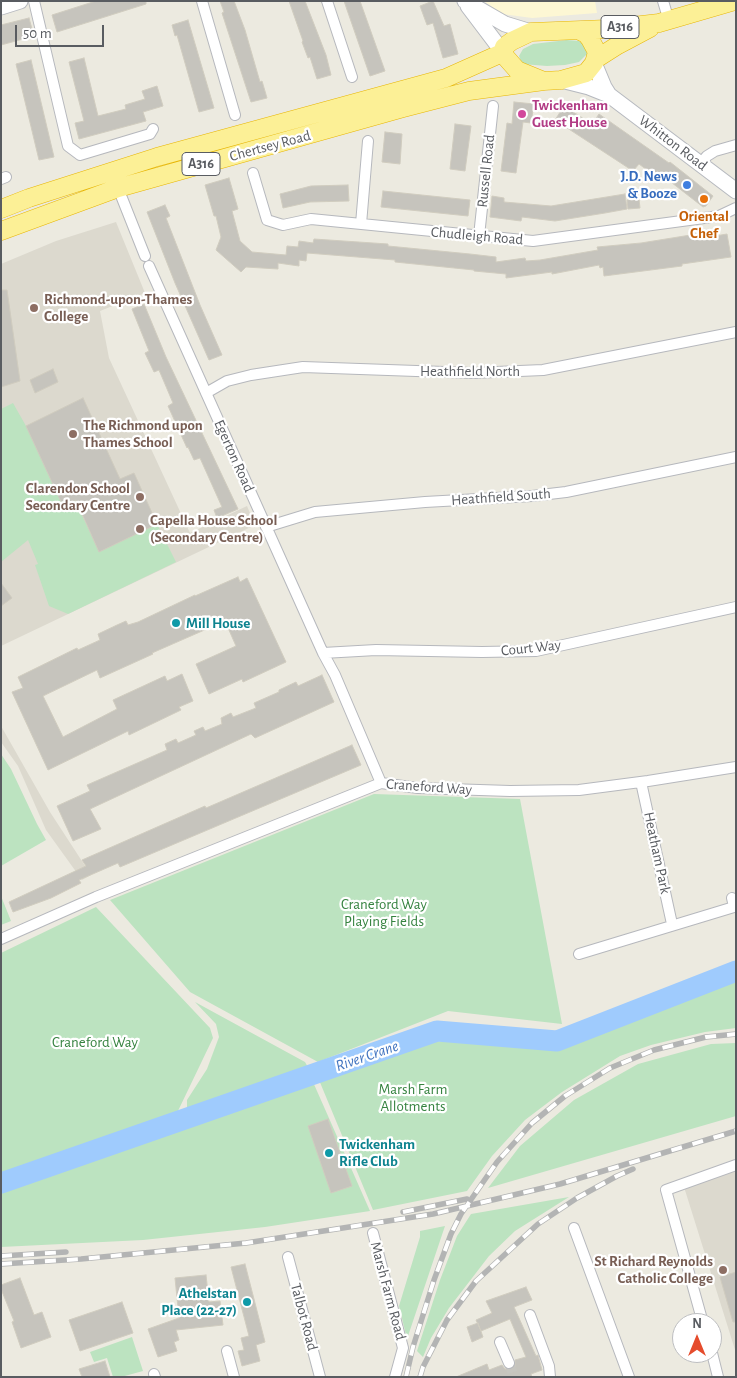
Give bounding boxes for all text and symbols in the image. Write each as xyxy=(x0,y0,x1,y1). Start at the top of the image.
scale bar xyxy=(18,15,106,47)
road number: A316 xyxy=(601,16,639,38)
text: 50 m xyxy=(23,26,52,41)
place label: Twickenham Guest House xyxy=(532,96,608,131)
marker: Twickenham Guest House xyxy=(516,108,528,120)
street label: Whitton Road xyxy=(635,111,711,175)
street label: Chertsey Road xyxy=(227,127,313,165)
street label: Russell Road xyxy=(473,134,499,208)
road number: A316 xyxy=(182,152,220,175)
place label: J.D. News & Booze xyxy=(621,167,677,202)
marker: J.D. News & Booze xyxy=(681,179,693,191)
marker: Oriental Chef xyxy=(698,193,710,205)
place label: Oriental Chef xyxy=(679,207,729,242)
street label: Chudleigh Road xyxy=(430,223,524,249)
place label: Richmond-upon-Thames College xyxy=(44,290,192,325)
marker: Richmond-upon-Thames College xyxy=(28,302,40,314)
street label: Heathfield North xyxy=(420,362,520,380)
place label: The Richmond upon Thames School xyxy=(83,416,203,451)
street label: Egerton Road xyxy=(210,417,258,495)
marker: The Richmond upon Thames School xyxy=(67,428,79,440)
place label: Clarendon School Secondary Centre xyxy=(25,479,130,514)
street label: Heathfield South xyxy=(451,485,551,509)
marker: Clarendon School Secondary Centre xyxy=(134,491,146,503)
place label: Capella House School (Secondary Centre) xyxy=(150,511,277,546)
marker: Capella House School (Secondary Centre) xyxy=(134,523,146,535)
place label: Mill House xyxy=(186,614,250,632)
marker: Mill House xyxy=(170,617,182,629)
street label: Court Way xyxy=(500,636,562,660)
street label: Craneford Way xyxy=(386,775,472,799)
street label: Heatham Park xyxy=(640,810,674,896)
park label: Craneford Way Playing Fields xyxy=(341,895,427,930)
park label: Craneford Way xyxy=(52,1033,138,1051)
water label: River Crane xyxy=(333,1036,401,1076)
park label: Marsh Farm Allotments xyxy=(379,1080,447,1115)
place label: Twickenham Rifle Club xyxy=(339,1135,415,1170)
marker: Twickenham Rifle Club xyxy=(323,1147,335,1159)
street label: Marsh Farm Road xyxy=(366,1240,410,1342)
place label: St Richard Reynolds Catholic College xyxy=(594,1252,713,1287)
marker: St Richard Reynolds Catholic College xyxy=(717,1264,729,1276)
street label: Talbot Road xyxy=(286,1281,322,1353)
place label: Athelstan Place (22-27) xyxy=(161,1284,237,1319)
marker: Athelstan Place (22-27) xyxy=(241,1296,253,1308)
north arrow xyxy=(672,1313,722,1363)
text: N xyxy=(692,1317,702,1331)

